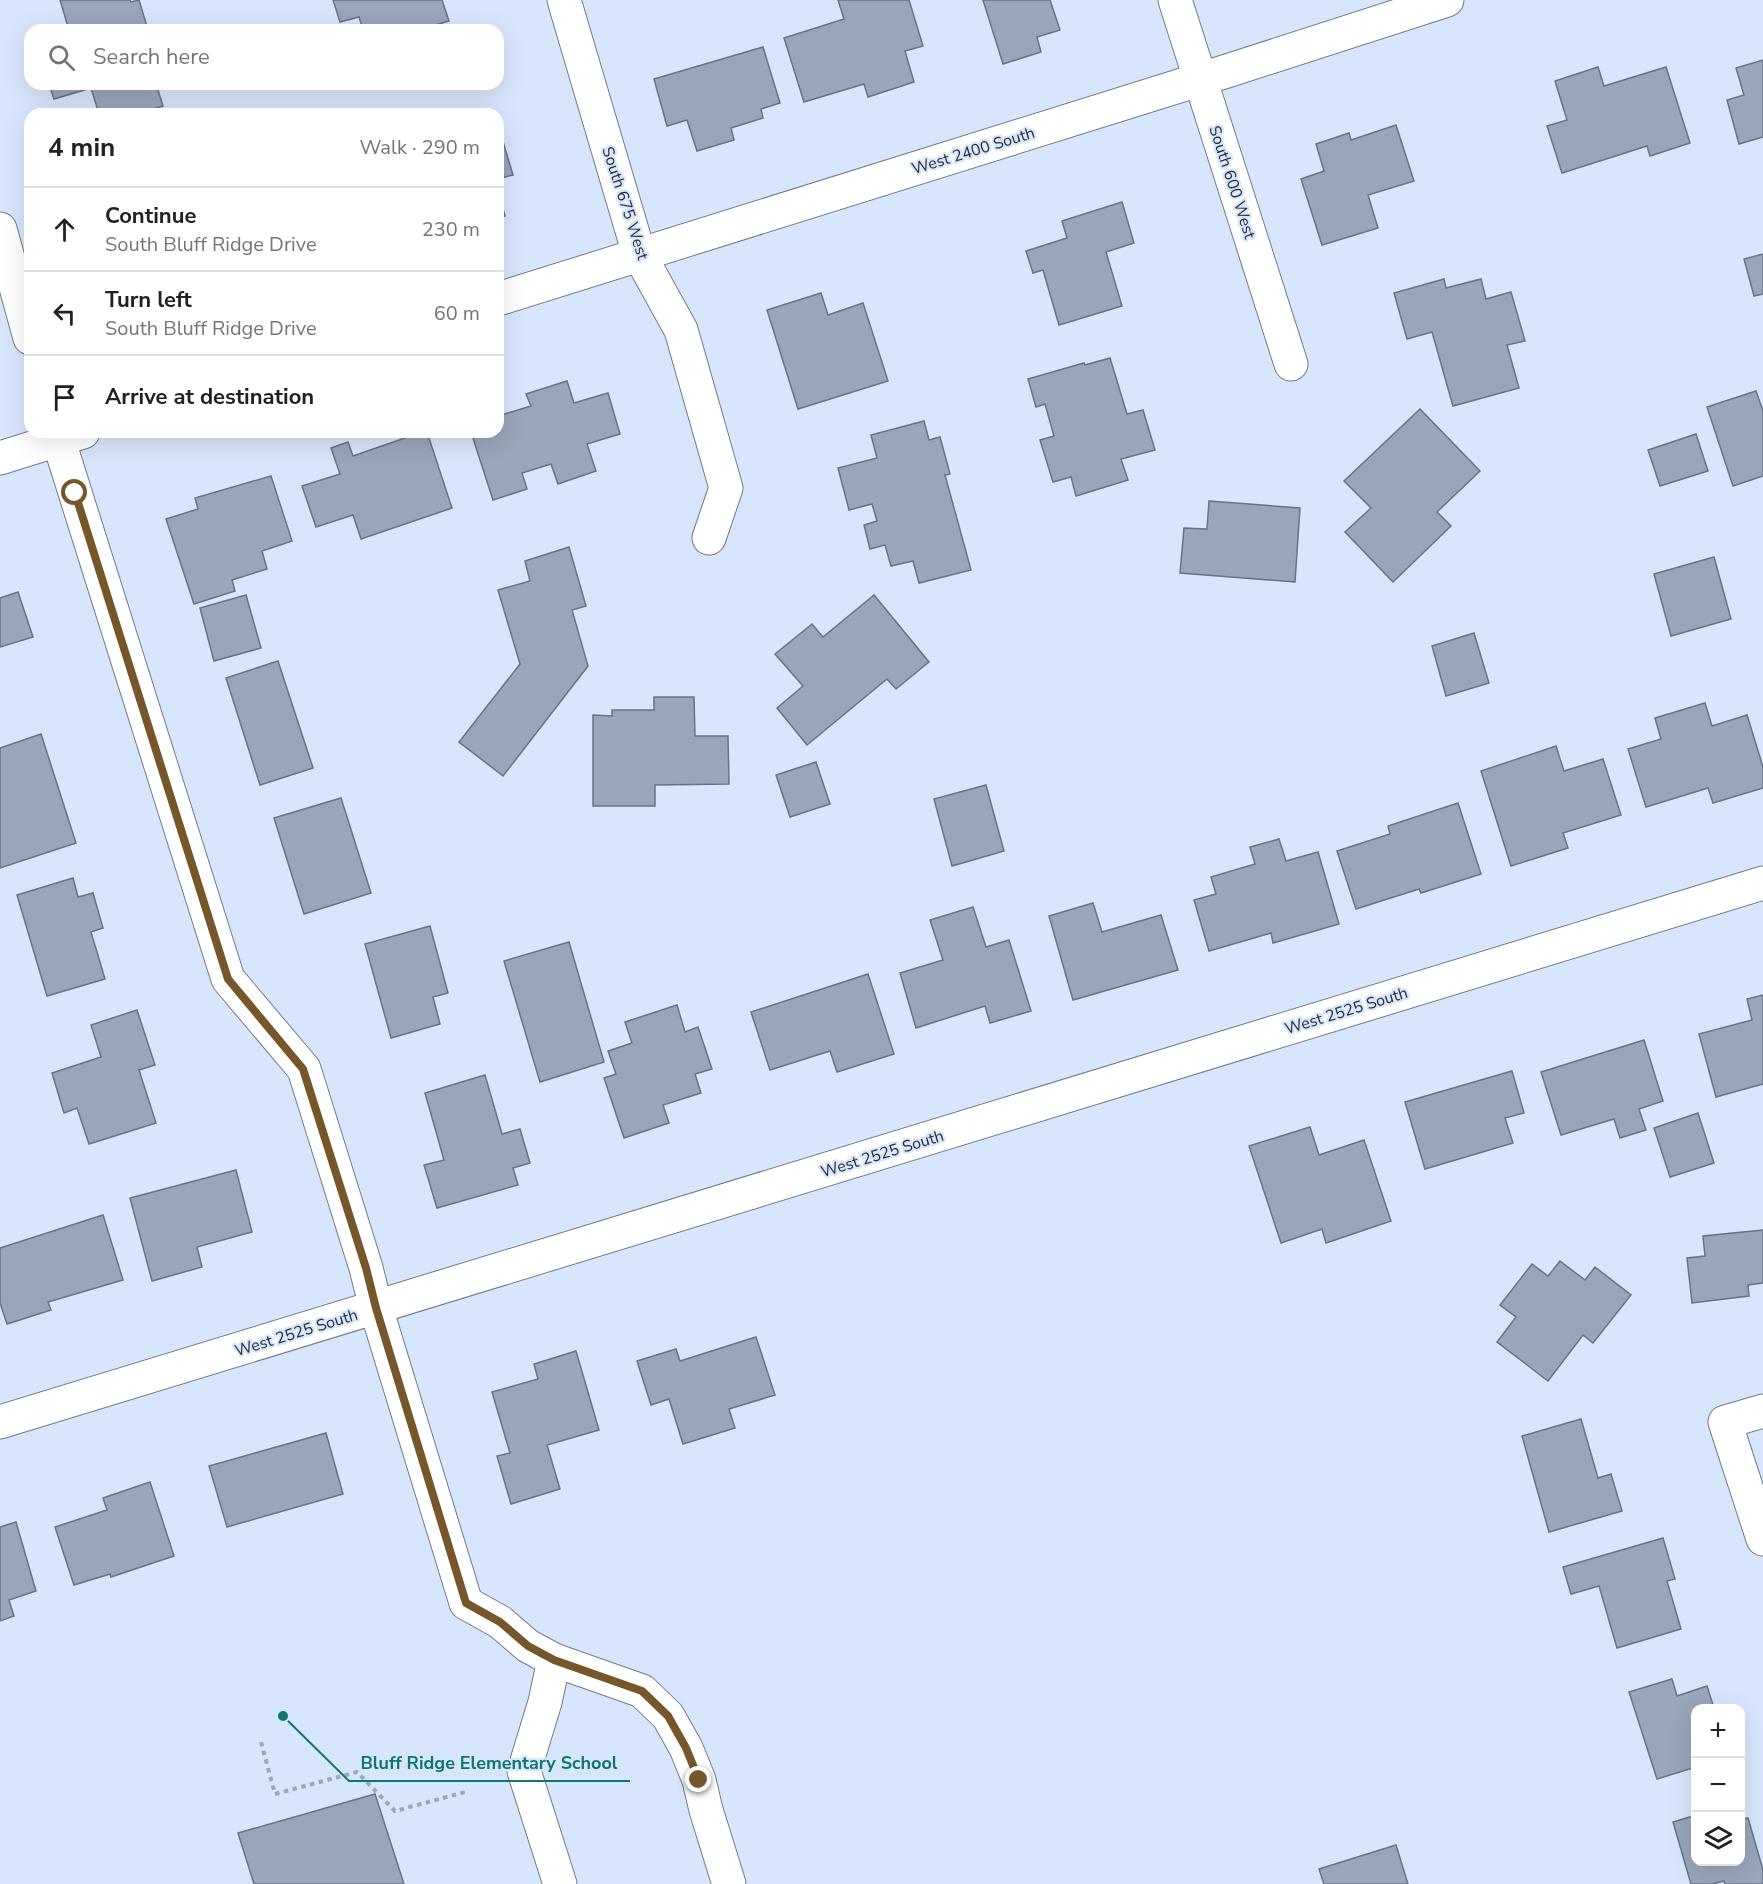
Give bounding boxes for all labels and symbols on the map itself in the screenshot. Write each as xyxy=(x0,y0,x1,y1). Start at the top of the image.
street label: West 2400 South xyxy=(909,122,1037,180)
street label: South 600 West xyxy=(1203,123,1261,242)
street label: South 675 West xyxy=(596,144,654,263)
route start xyxy=(61,479,87,505)
street label: West 2525 South xyxy=(1282,982,1410,1040)
street label: West 2525 South xyxy=(818,1125,946,1183)
street label: West 2525 South xyxy=(232,1304,360,1362)
callout: Bluff Ridge Elementary School xyxy=(349,1745,630,1781)
text: Bluff Ridge Elementary School xyxy=(360,1751,618,1775)
route end xyxy=(685,1766,711,1792)

